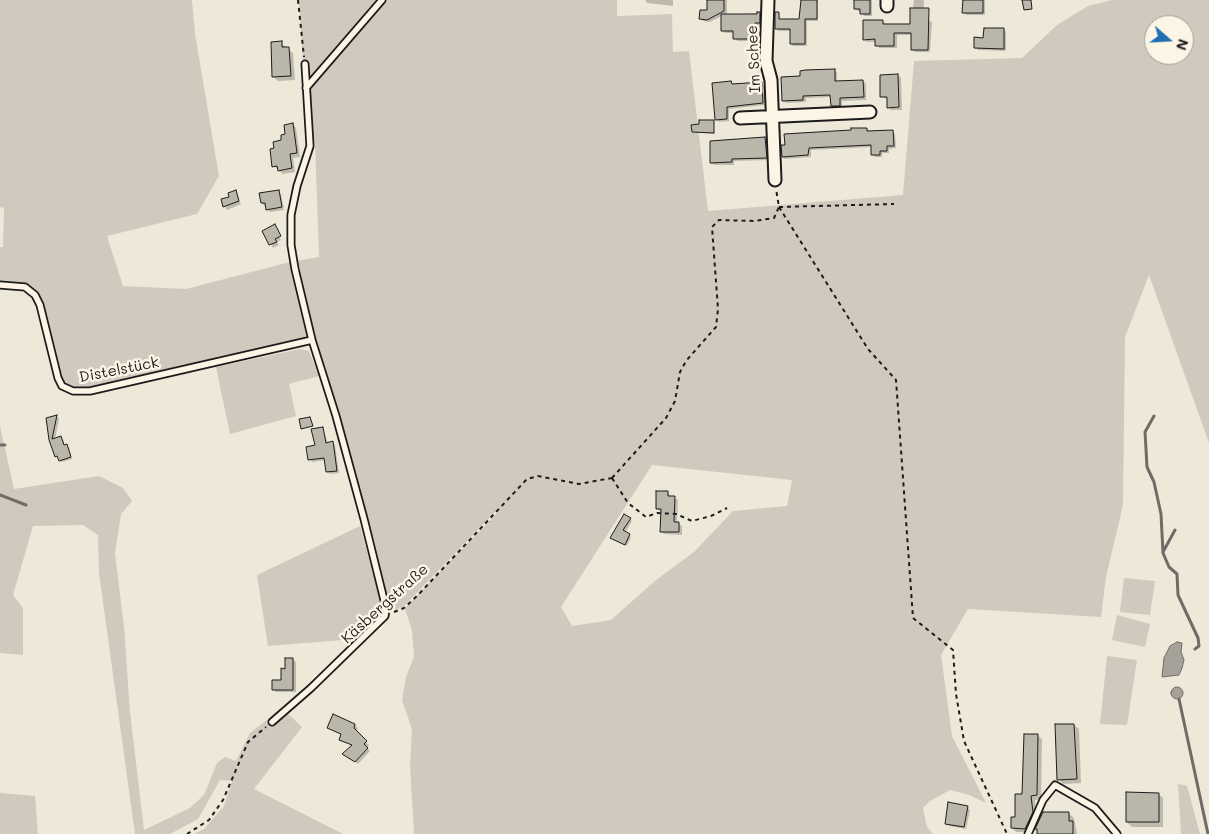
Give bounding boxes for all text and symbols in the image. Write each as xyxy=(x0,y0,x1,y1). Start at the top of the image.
north arrow xyxy=(1144,15,1194,65)
street label: Im Schee xyxy=(743,25,765,93)
text: N xyxy=(1172,37,1193,53)
street label: Distelstück xyxy=(78,353,160,387)
street label: Käsbergstraße xyxy=(338,560,432,648)

